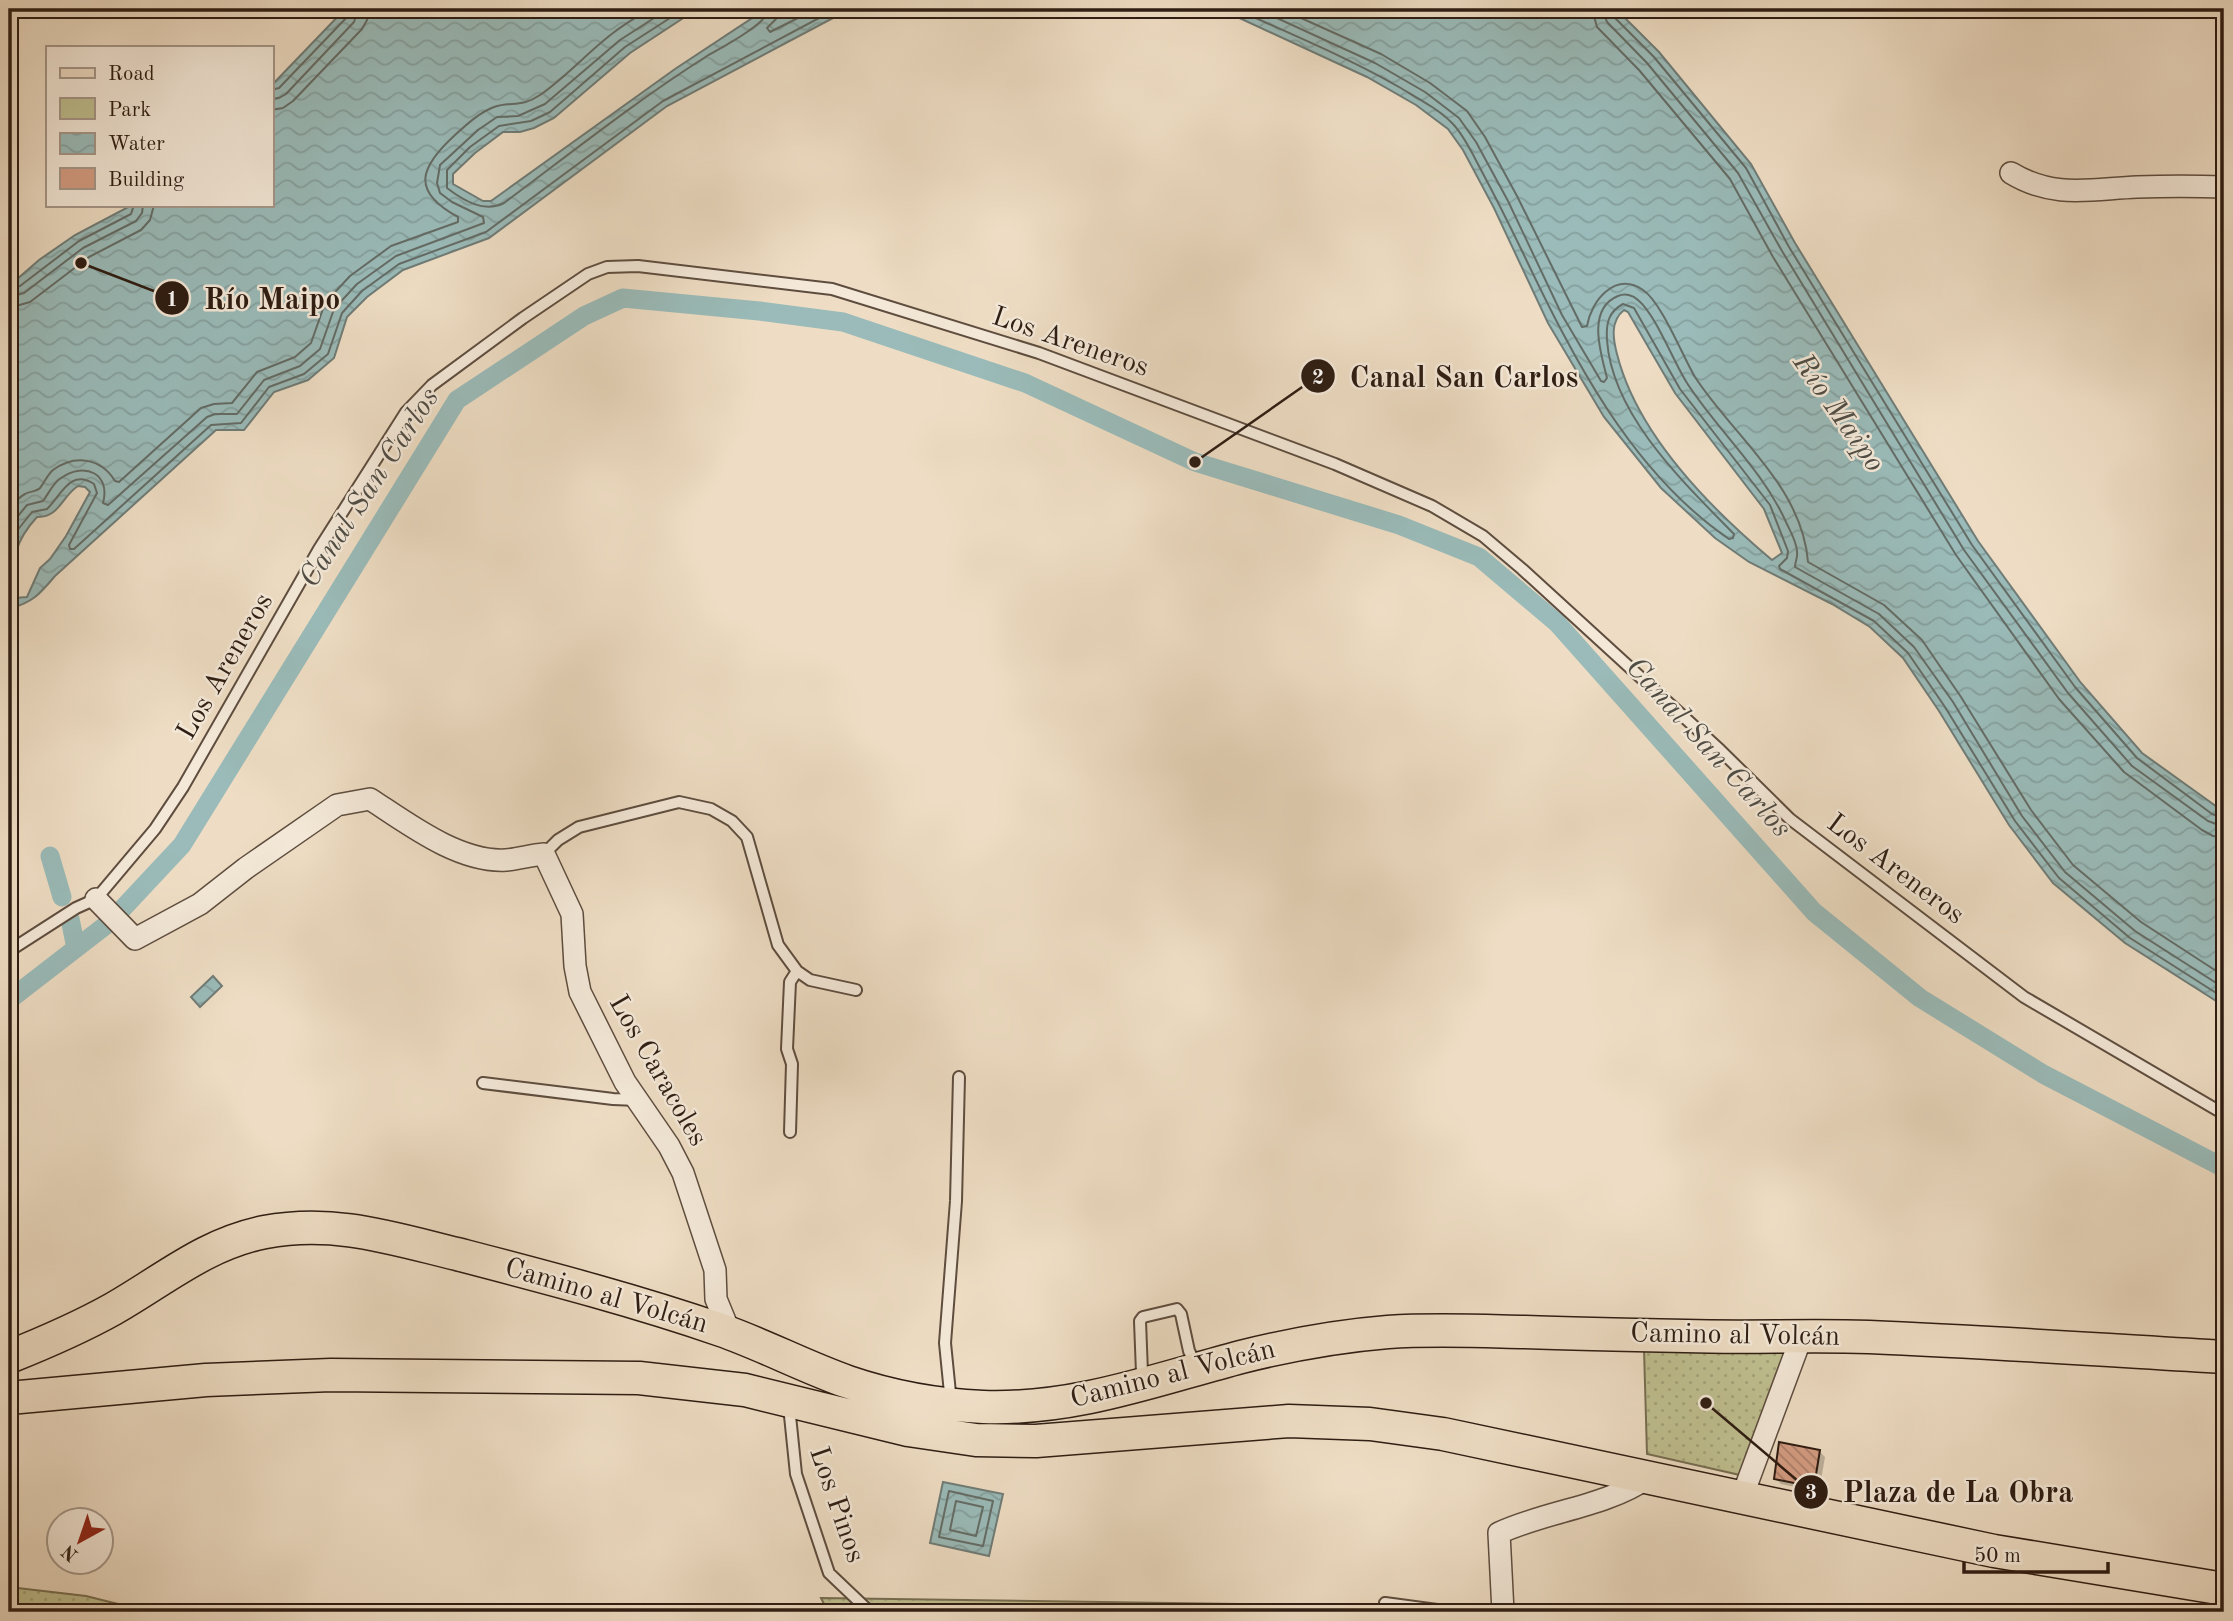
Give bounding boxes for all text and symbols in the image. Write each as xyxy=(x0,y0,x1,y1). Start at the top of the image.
legend xyxy=(46,46,273,206)
text: Road xyxy=(108,64,155,85)
text: Park xyxy=(108,100,151,121)
text: Water xyxy=(108,134,165,155)
text: Building xyxy=(108,170,185,191)
callout: Río Maipo xyxy=(155,273,354,324)
text: Río Maipo xyxy=(204,286,340,316)
text: 1 xyxy=(166,290,178,311)
street label: Los Areneros xyxy=(988,303,1152,383)
water label: Río Maipo xyxy=(1786,348,1890,478)
callout: Canal San Carlos xyxy=(1301,351,1593,402)
text: Canal San Carlos xyxy=(1350,364,1578,394)
text: 2 xyxy=(1312,368,1324,389)
water label: Canal San Carlos xyxy=(295,383,445,593)
street label: Los Areneros xyxy=(173,589,279,745)
water label: Canal San Carlos xyxy=(1620,652,1796,844)
street label: Los Areneros xyxy=(1821,809,1969,931)
street label: Los Caracoles xyxy=(603,991,711,1151)
street label: Camino al Volcán xyxy=(501,1255,711,1339)
street label: Camino al Volcán xyxy=(1630,1320,1840,1352)
street label: Camino al Volcán xyxy=(1068,1336,1278,1414)
street label: Los Pinos xyxy=(803,1444,869,1566)
callout: Plaza de La Obra xyxy=(1794,1466,2088,1517)
text: Plaza de La Obra xyxy=(1843,1479,2073,1509)
text: 3 xyxy=(1805,1483,1817,1504)
north arrow xyxy=(46,1506,116,1576)
scale bar xyxy=(1964,1530,2107,1574)
text: N xyxy=(59,1540,82,1564)
text: 50 m xyxy=(1974,1546,2021,1567)

